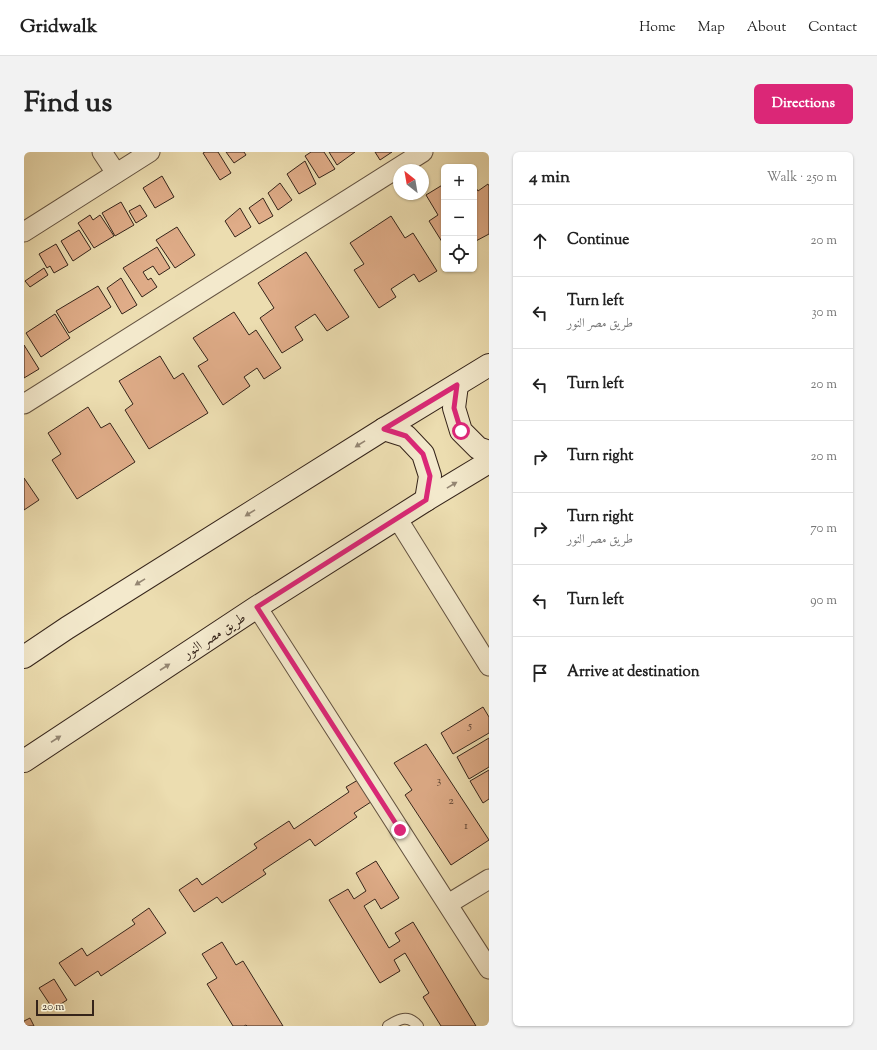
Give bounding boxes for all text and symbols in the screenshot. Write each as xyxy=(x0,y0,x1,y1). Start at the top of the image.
text: Gridwalk xyxy=(20,14,97,41)
text: Home xyxy=(639,18,676,38)
text: Map xyxy=(698,18,725,38)
text: About xyxy=(747,18,786,38)
text: Contact xyxy=(808,18,857,38)
text: Find us xyxy=(24,84,112,124)
button: Directions xyxy=(754,84,853,124)
north arrow xyxy=(393,164,429,200)
map controls xyxy=(441,164,477,272)
button: + xyxy=(441,164,477,200)
text: 4 min xyxy=(529,166,570,190)
text: Walk · 250 m xyxy=(767,169,837,187)
button: − xyxy=(441,200,477,236)
icon: ahead xyxy=(529,230,551,252)
text: Continue xyxy=(567,230,629,251)
text: 20 m xyxy=(811,232,837,250)
button: locate xyxy=(441,236,477,272)
text: Turn left xyxy=(567,291,624,312)
icon: left xyxy=(529,302,551,324)
text: 30 m xyxy=(811,304,837,322)
text: طريق مصر النور xyxy=(567,315,633,333)
icon: left xyxy=(529,374,551,396)
text: Turn left xyxy=(567,374,624,395)
text: 20 m xyxy=(811,376,837,394)
route start xyxy=(452,422,470,440)
one-way arrow xyxy=(354,440,366,447)
icon: right xyxy=(529,446,551,468)
text: Turn right xyxy=(567,446,633,467)
text: 20 m xyxy=(811,448,837,466)
one-way arrow xyxy=(446,481,458,488)
text: Turn right xyxy=(567,507,633,528)
one-way arrow xyxy=(244,509,256,516)
icon: right xyxy=(529,518,551,540)
text: 70 m xyxy=(810,520,837,538)
text: طريق مصر النور xyxy=(567,531,633,549)
one-way arrow xyxy=(135,578,145,586)
icon: left xyxy=(529,590,551,612)
text: Turn left xyxy=(567,590,624,611)
text: 90 m xyxy=(810,592,837,610)
street label: طريق مصر النور xyxy=(178,609,250,666)
icon: arrive xyxy=(529,662,551,684)
text: Arrive at destination xyxy=(567,662,700,683)
one-way arrow xyxy=(159,664,171,671)
house number: 5 xyxy=(467,717,472,735)
one-way arrow xyxy=(50,735,62,742)
house number: 3 xyxy=(437,772,442,790)
house number: 2 xyxy=(448,792,454,810)
house number: 1 xyxy=(464,817,468,835)
route end xyxy=(391,821,409,839)
scale bar xyxy=(36,998,94,1017)
text: 20 m xyxy=(42,999,64,1015)

